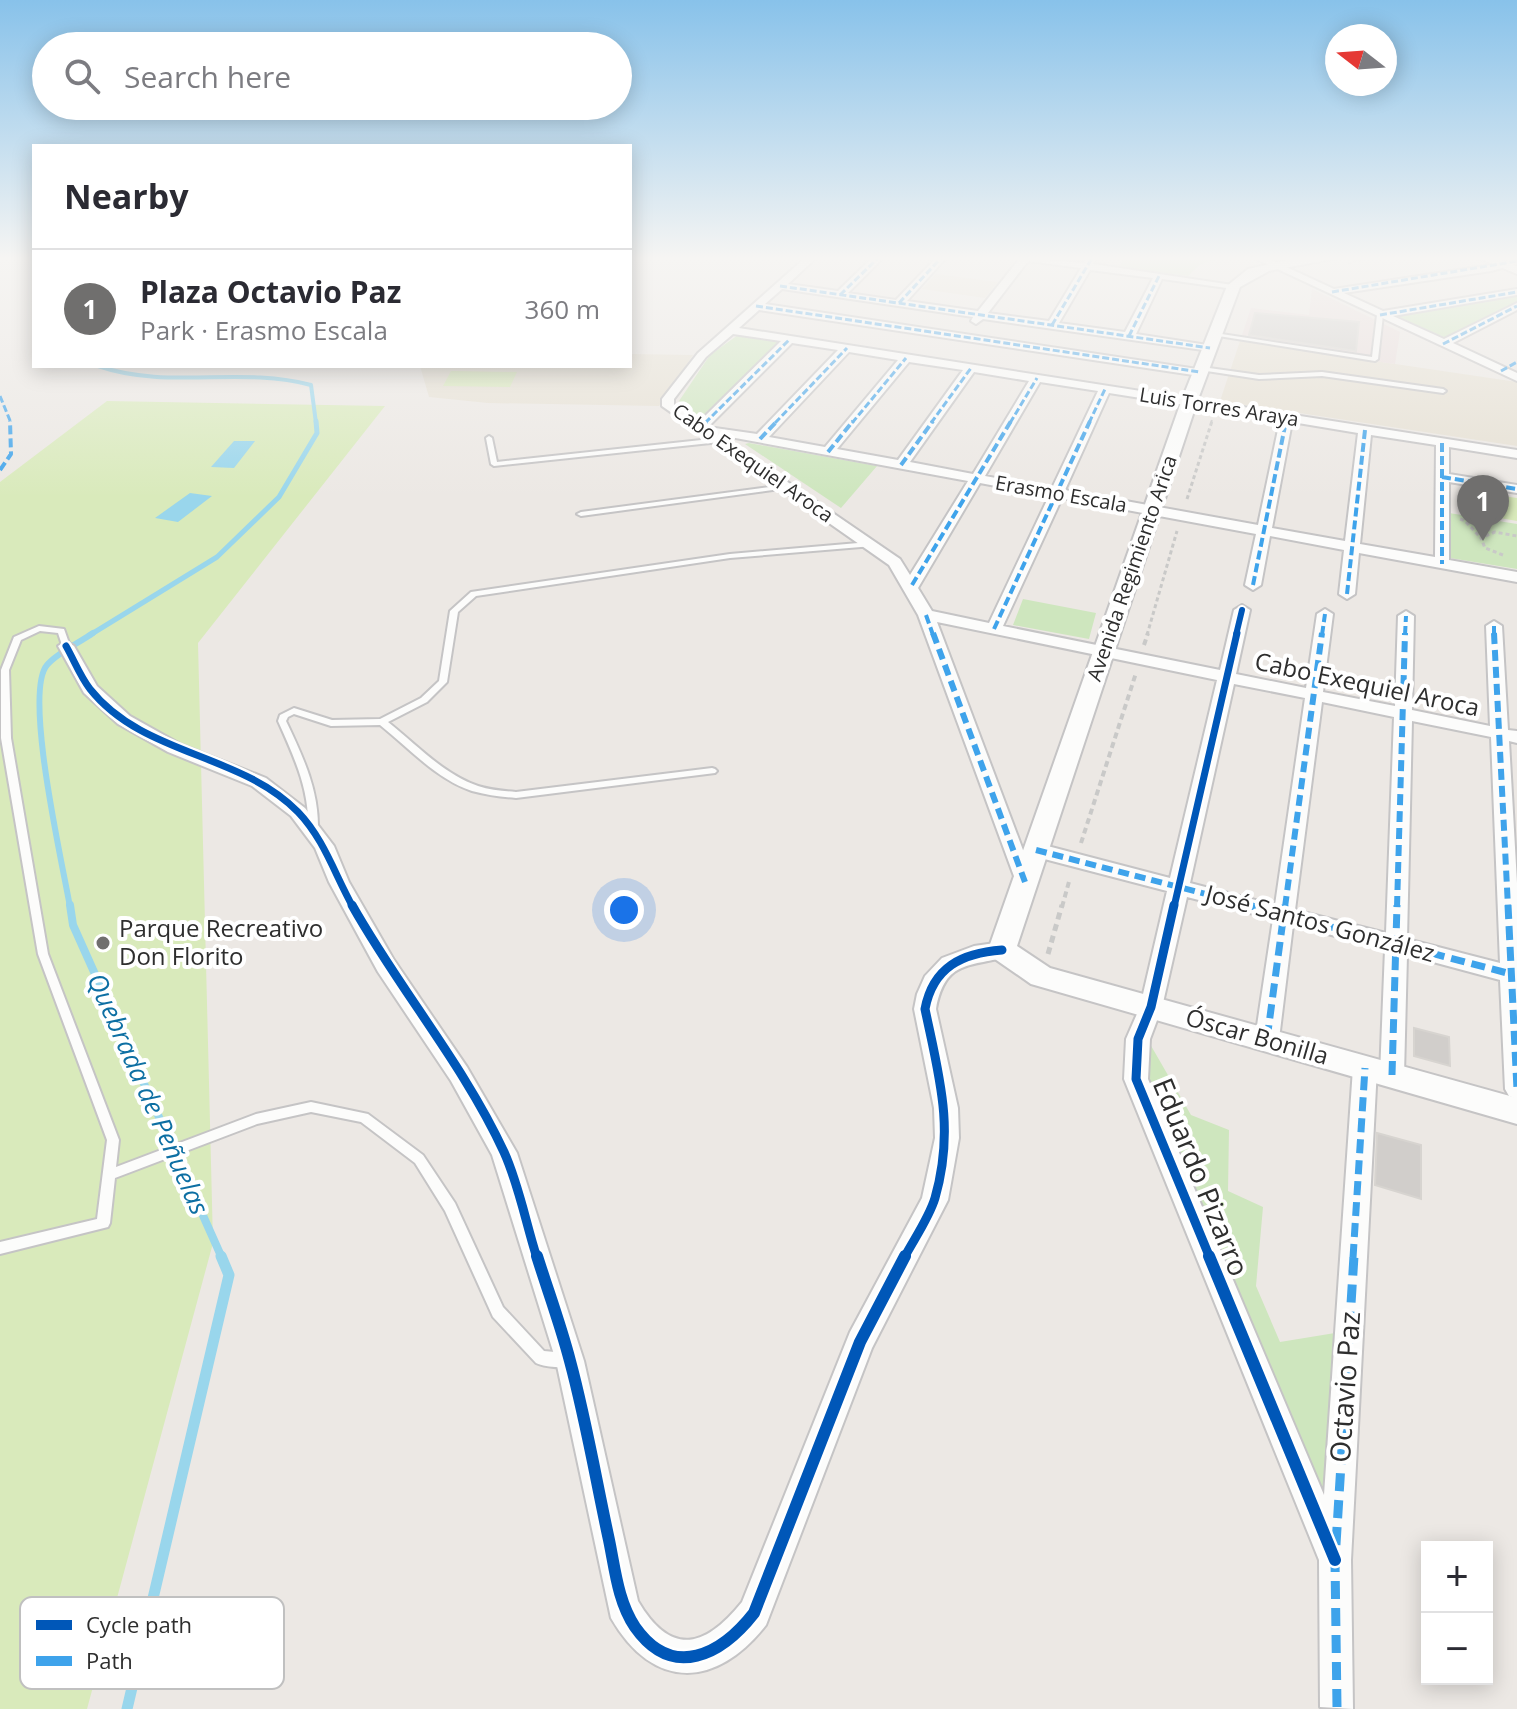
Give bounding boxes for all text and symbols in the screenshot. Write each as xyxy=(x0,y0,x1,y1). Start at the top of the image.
north arrow xyxy=(1325,24,1397,96)
search box xyxy=(32,32,632,120)
icon: search xyxy=(60,54,104,98)
text: Search here xyxy=(124,56,291,97)
text: Nearby xyxy=(64,173,189,219)
text: Plaza Octavio Paz xyxy=(140,271,401,312)
text: 1 xyxy=(83,291,97,327)
text: 360 m xyxy=(525,291,600,327)
text: Park · Erasmo Escala xyxy=(140,312,388,348)
street label: Luis Torres Araya xyxy=(1138,381,1301,432)
street label: Cabo Exequiel Aroca xyxy=(667,397,839,528)
street label: Avenida Regimiento Arica xyxy=(1080,451,1183,684)
street label: Erasmo Escala xyxy=(993,469,1129,518)
pin: 1 xyxy=(1457,475,1509,541)
street label: Cabo Exequiel Aroca xyxy=(1252,644,1483,723)
street label: José Santos González xyxy=(1200,876,1439,969)
your location xyxy=(604,890,644,930)
place label: Parque Recreativo Don Florito xyxy=(119,911,323,972)
marker: Parque Recreativo Don Florito xyxy=(94,934,112,952)
water label: Quebrada de Peñuelas xyxy=(79,967,218,1220)
street label: Óscar Bonilla xyxy=(1182,999,1333,1072)
street label: Eduardo Pizarro xyxy=(1145,1072,1259,1281)
street label: Octavio Paz xyxy=(1320,1310,1368,1464)
map controls xyxy=(1421,1541,1493,1685)
button: + xyxy=(1421,1541,1493,1613)
legend xyxy=(20,1597,284,1689)
text: Cycle path xyxy=(86,1609,192,1639)
button: − xyxy=(1421,1613,1493,1685)
text: Path xyxy=(86,1645,133,1675)

